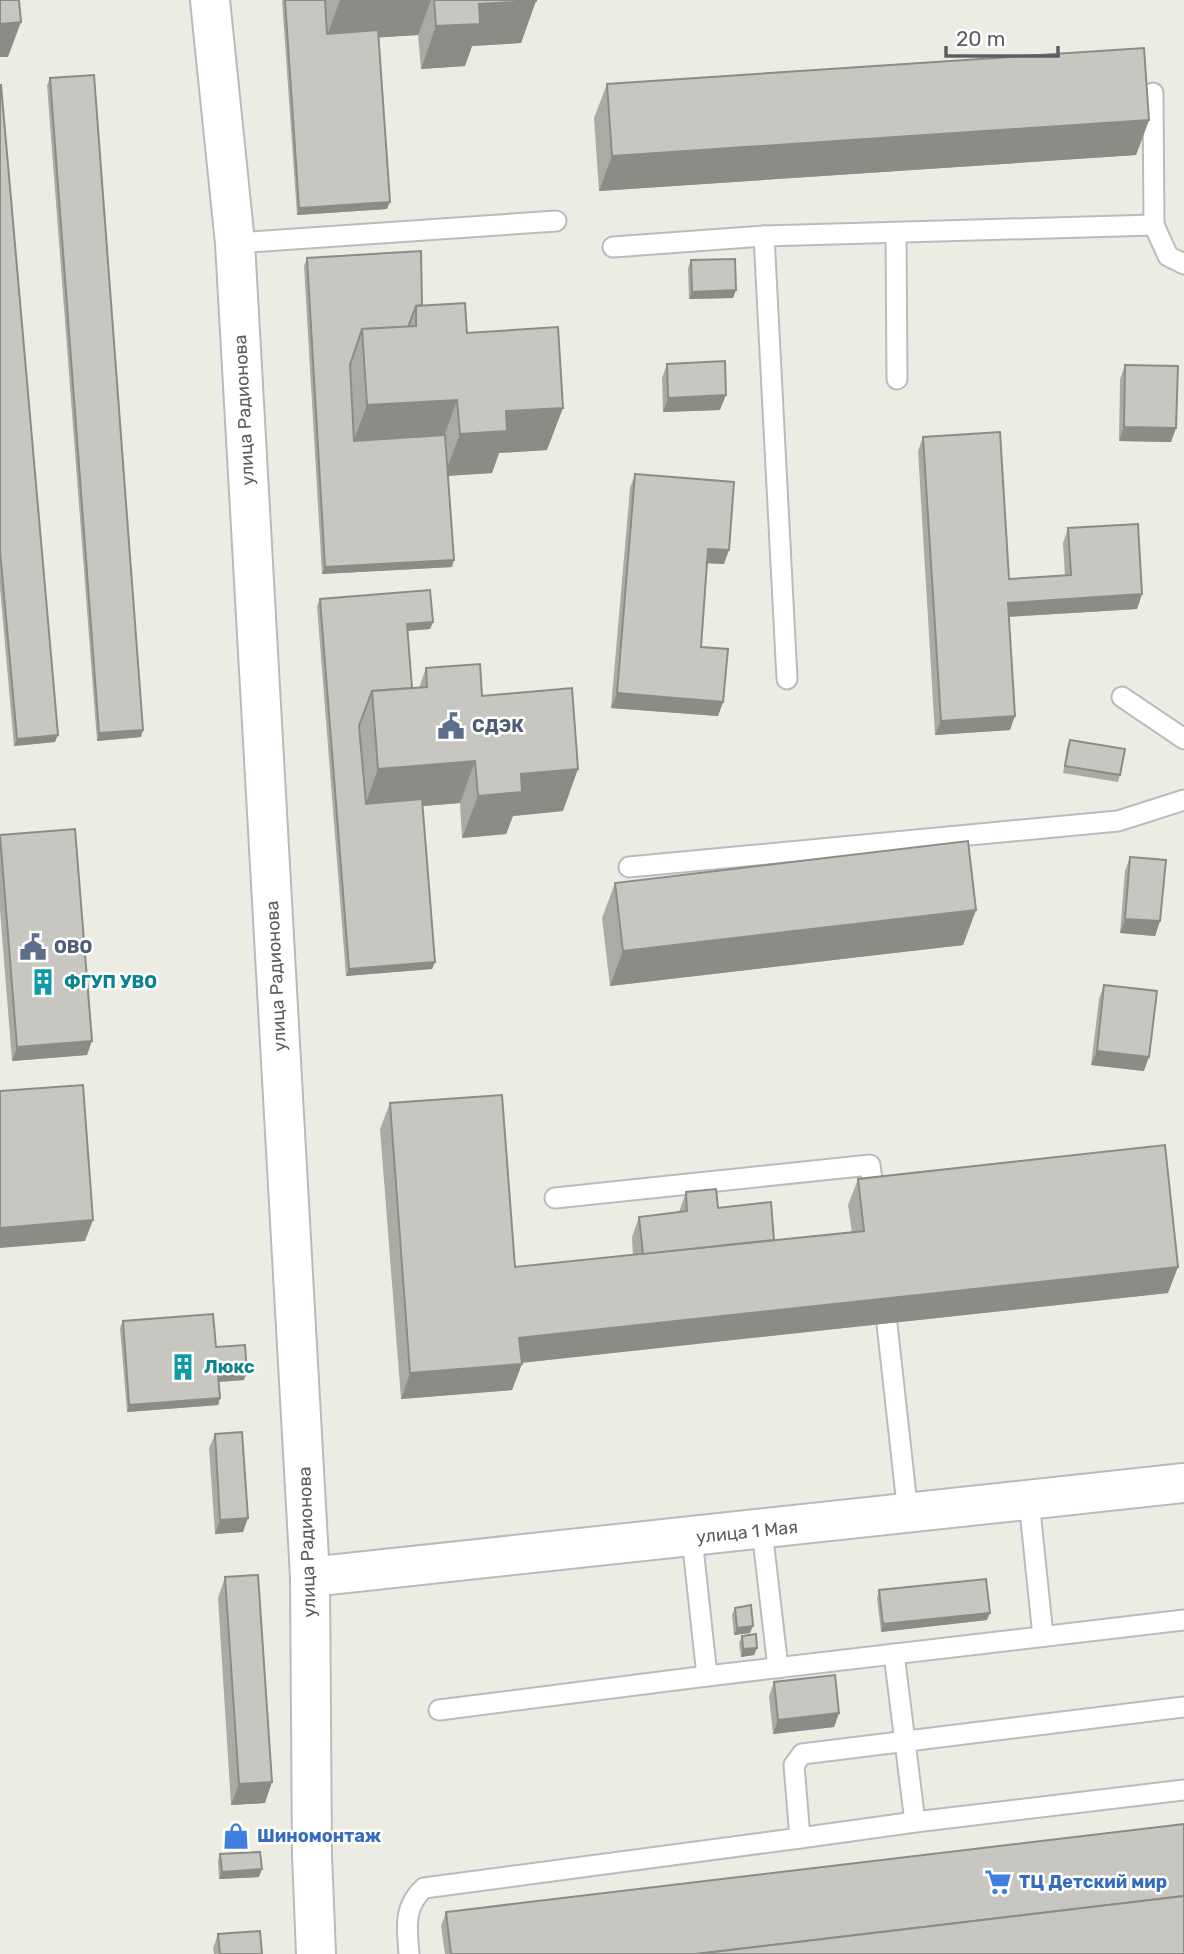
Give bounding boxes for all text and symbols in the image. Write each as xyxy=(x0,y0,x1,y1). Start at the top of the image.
scale bar xyxy=(946,14,1058,58)
text: 20 m xyxy=(956,26,1005,51)
street label: улица Радионова xyxy=(229,334,259,486)
public building icon: СДЭК xyxy=(436,711,466,741)
place label: СДЭК xyxy=(472,715,524,737)
street label: улица Радионова xyxy=(261,900,291,1052)
public building icon: OBO xyxy=(18,932,48,962)
place label: OBO xyxy=(54,936,92,958)
building icon: ФГУП УВО xyxy=(28,967,58,997)
place label: ФГУП УВО xyxy=(64,971,157,993)
building icon: Люкс xyxy=(168,1352,198,1382)
place label: Люкс xyxy=(204,1356,255,1378)
street label: улица Радионова xyxy=(293,1466,321,1618)
street label: улица 1 Мая xyxy=(695,1516,799,1548)
shop icon: Шиномонтаж xyxy=(221,1821,251,1851)
place label: Шиномонтаж xyxy=(257,1825,382,1847)
supermarket icon: ТЦ Детский мир xyxy=(983,1867,1013,1897)
place label: ТЦ Детский мир xyxy=(1019,1871,1167,1893)

